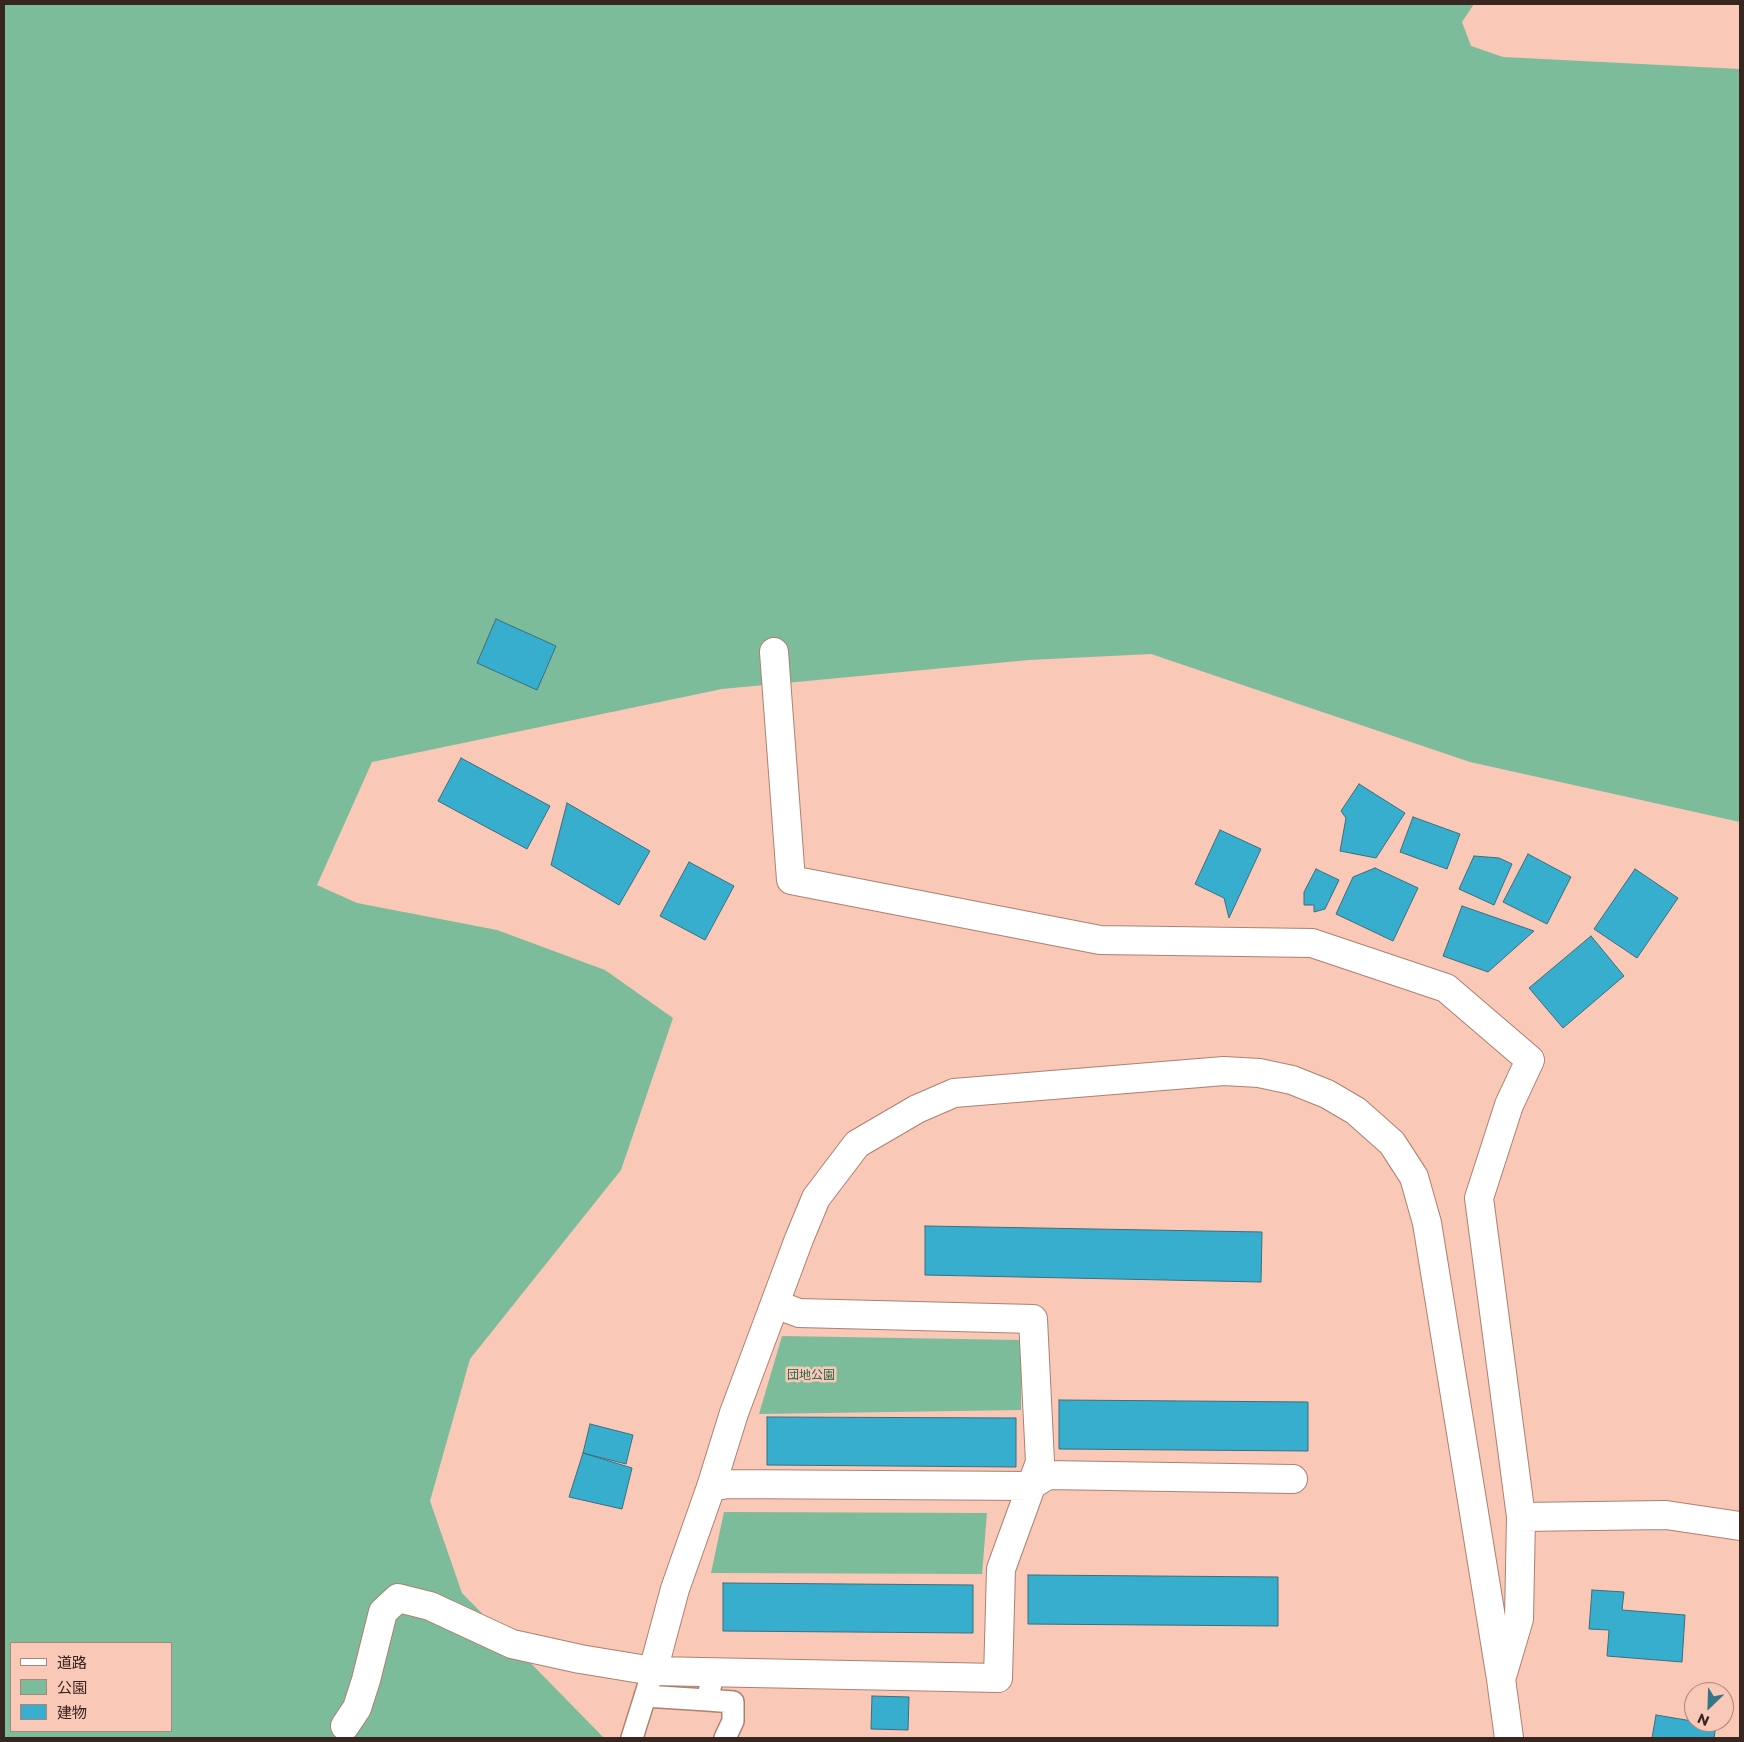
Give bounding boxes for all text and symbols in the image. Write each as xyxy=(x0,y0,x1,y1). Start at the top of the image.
park label: 団地公園 xyxy=(787,1368,835,1382)
legend xyxy=(10,1642,172,1732)
text: 道路 xyxy=(57,1653,87,1672)
text: 公園 xyxy=(57,1678,87,1697)
north arrow xyxy=(1684,1682,1734,1732)
text: 建物 xyxy=(57,1703,87,1722)
text: N xyxy=(1694,1709,1712,1730)

